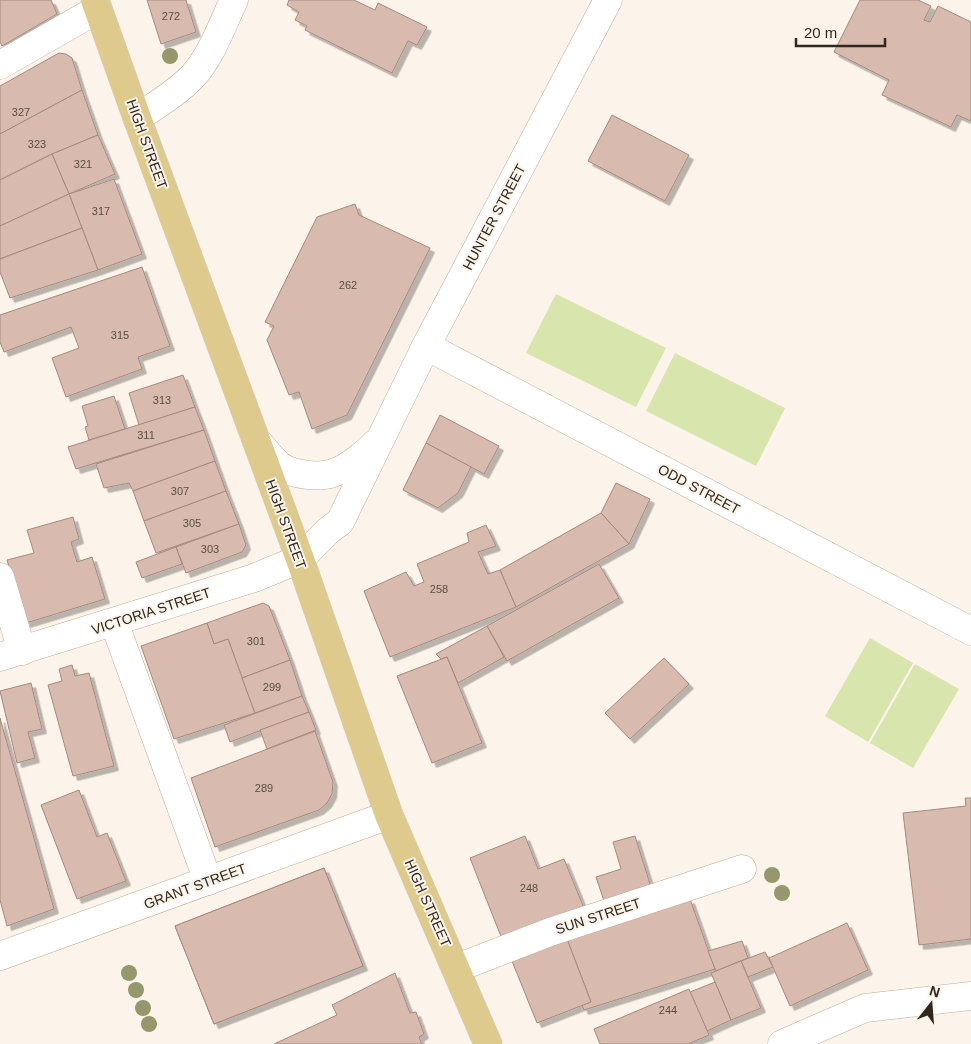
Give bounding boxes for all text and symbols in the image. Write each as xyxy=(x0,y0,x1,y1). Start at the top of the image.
house number: 272 xyxy=(162,10,180,22)
scale bar xyxy=(796,15,885,47)
text: 20 m xyxy=(804,24,837,41)
street label: HIGH STREET xyxy=(123,97,171,191)
house number: 327 xyxy=(12,106,30,118)
house number: 323 xyxy=(28,138,46,150)
house number: 321 xyxy=(74,158,92,170)
street label: HUNTER STREET xyxy=(459,161,529,273)
house number: 317 xyxy=(92,205,110,217)
house number: 262 xyxy=(339,279,357,291)
house number: 315 xyxy=(111,329,129,341)
house number: 313 xyxy=(153,394,171,406)
house number: 311 xyxy=(137,429,155,441)
street label: ODD STREET xyxy=(655,461,743,517)
street label: HIGH STREET xyxy=(262,477,310,571)
house number: 307 xyxy=(171,485,189,497)
house number: 305 xyxy=(183,517,201,529)
house number: 303 xyxy=(201,543,219,555)
house number: 258 xyxy=(430,583,448,595)
street label: VICTORIA STREET xyxy=(89,584,213,638)
house number: 301 xyxy=(247,635,265,647)
house number: 299 xyxy=(263,681,281,693)
house number: 289 xyxy=(255,782,273,794)
street label: HIGH STREET xyxy=(402,857,455,950)
street label: GRANT STREET xyxy=(142,860,249,912)
house number: 248 xyxy=(520,882,538,894)
street label: SUN STREET xyxy=(553,895,643,937)
north arrow xyxy=(906,979,956,1029)
text: N xyxy=(928,982,942,1001)
house number: 244 xyxy=(659,1004,677,1016)

